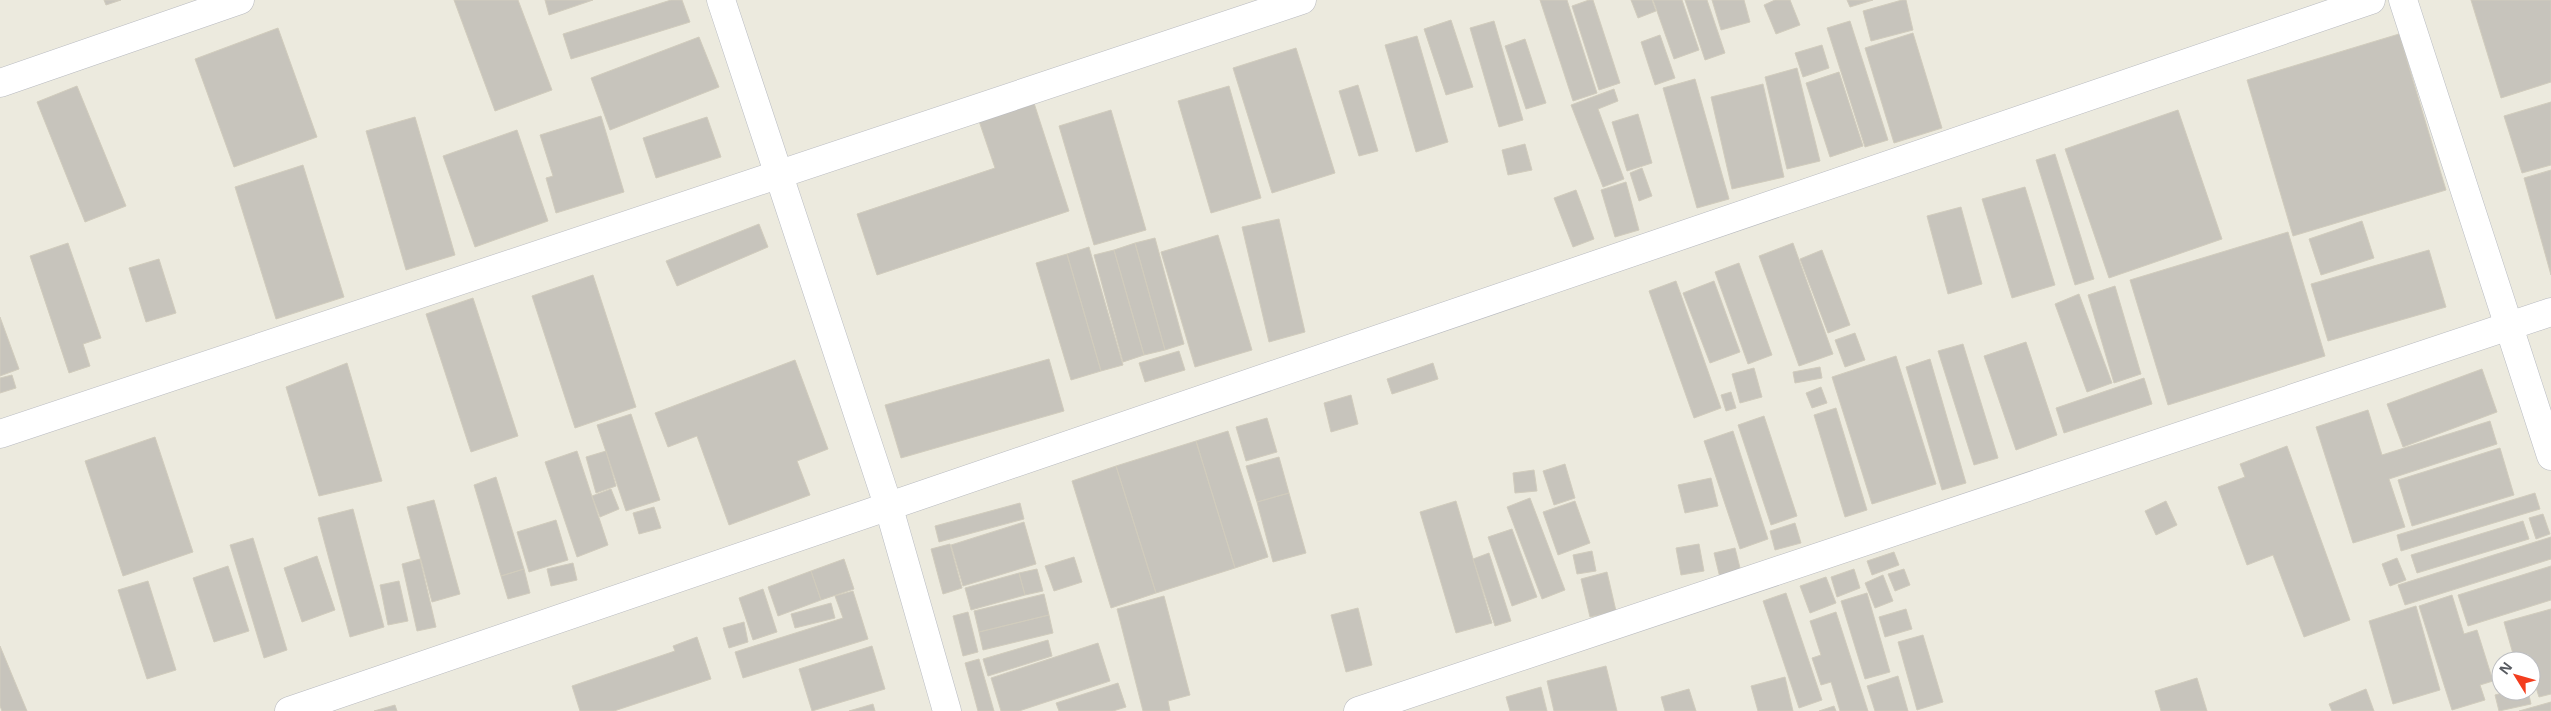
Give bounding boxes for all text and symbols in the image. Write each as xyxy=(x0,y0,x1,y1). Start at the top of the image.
north arrow xyxy=(2491,651,2541,701)
text: N xyxy=(2494,658,2516,678)

